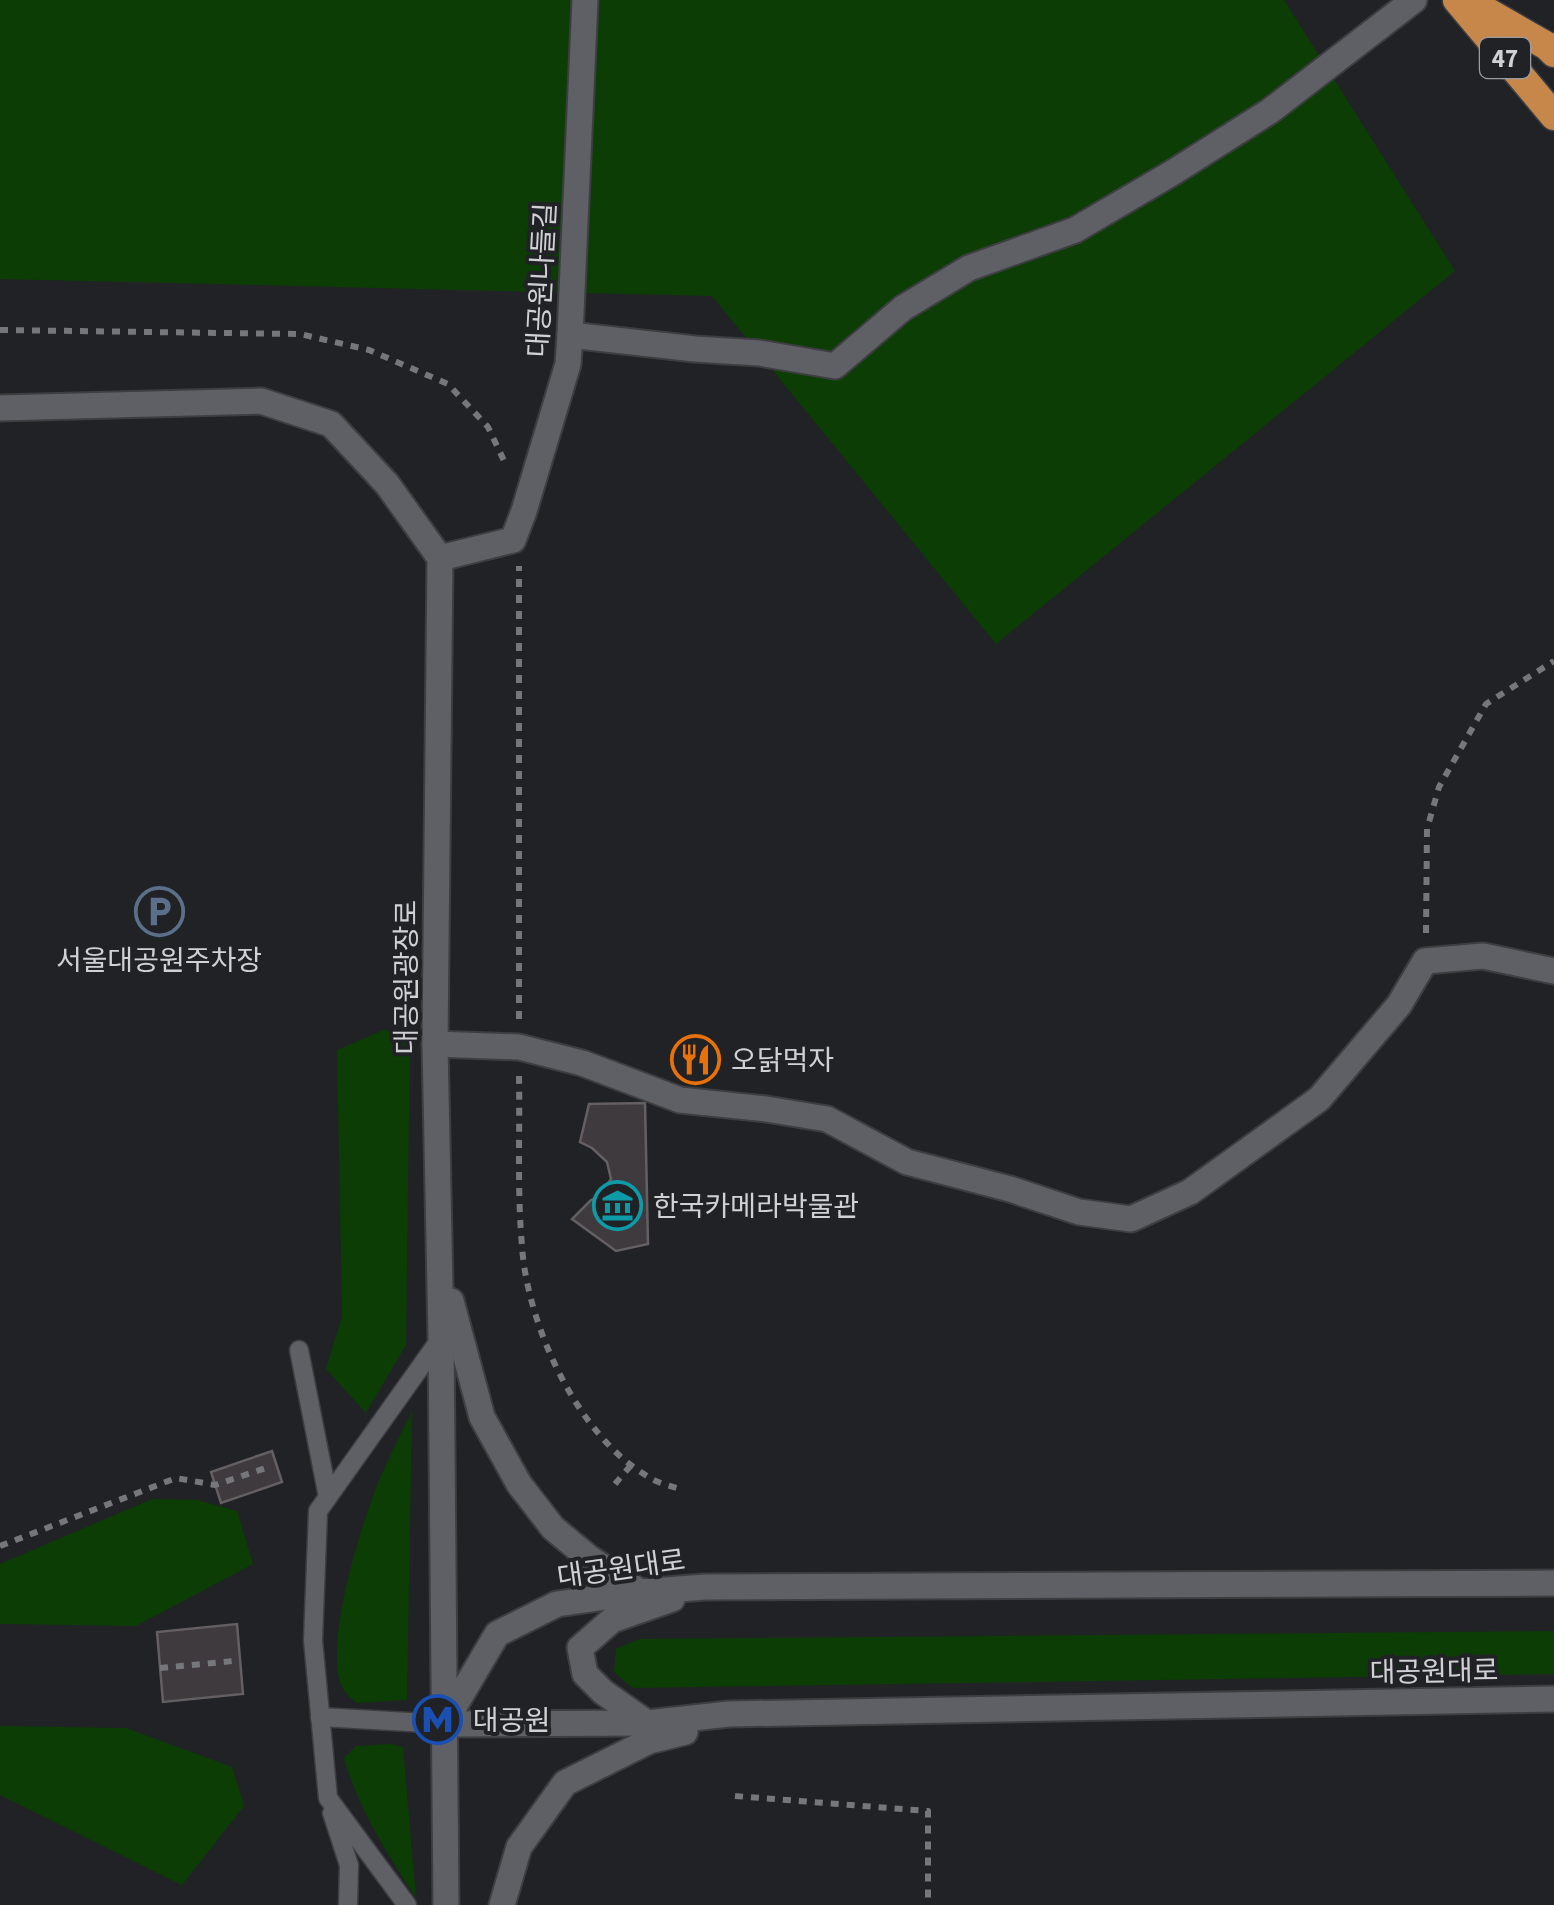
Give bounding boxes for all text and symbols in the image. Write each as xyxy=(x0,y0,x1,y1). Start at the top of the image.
road number: 47 xyxy=(1480,38,1530,78)
street label: 대공원나들길 xyxy=(518,202,566,358)
parking icon: 서울대공원주차장 xyxy=(133,886,185,938)
street label: 대공원광장로 xyxy=(387,900,427,1054)
place label: 서울대공원주차장 xyxy=(56,941,262,981)
restaurant icon: 오닭먹자 xyxy=(670,1034,722,1086)
place label: 오닭먹자 xyxy=(731,1041,834,1081)
museum icon: 한국카메라박물관 xyxy=(592,1180,644,1232)
place label: 한국카메라박물관 xyxy=(653,1187,859,1227)
street label: 대공원대로 xyxy=(555,1540,688,1598)
street label: 대공원대로 xyxy=(1369,1651,1499,1693)
metro station icon: 대공원 xyxy=(412,1694,464,1746)
place label: 대공원 xyxy=(473,1701,550,1741)

